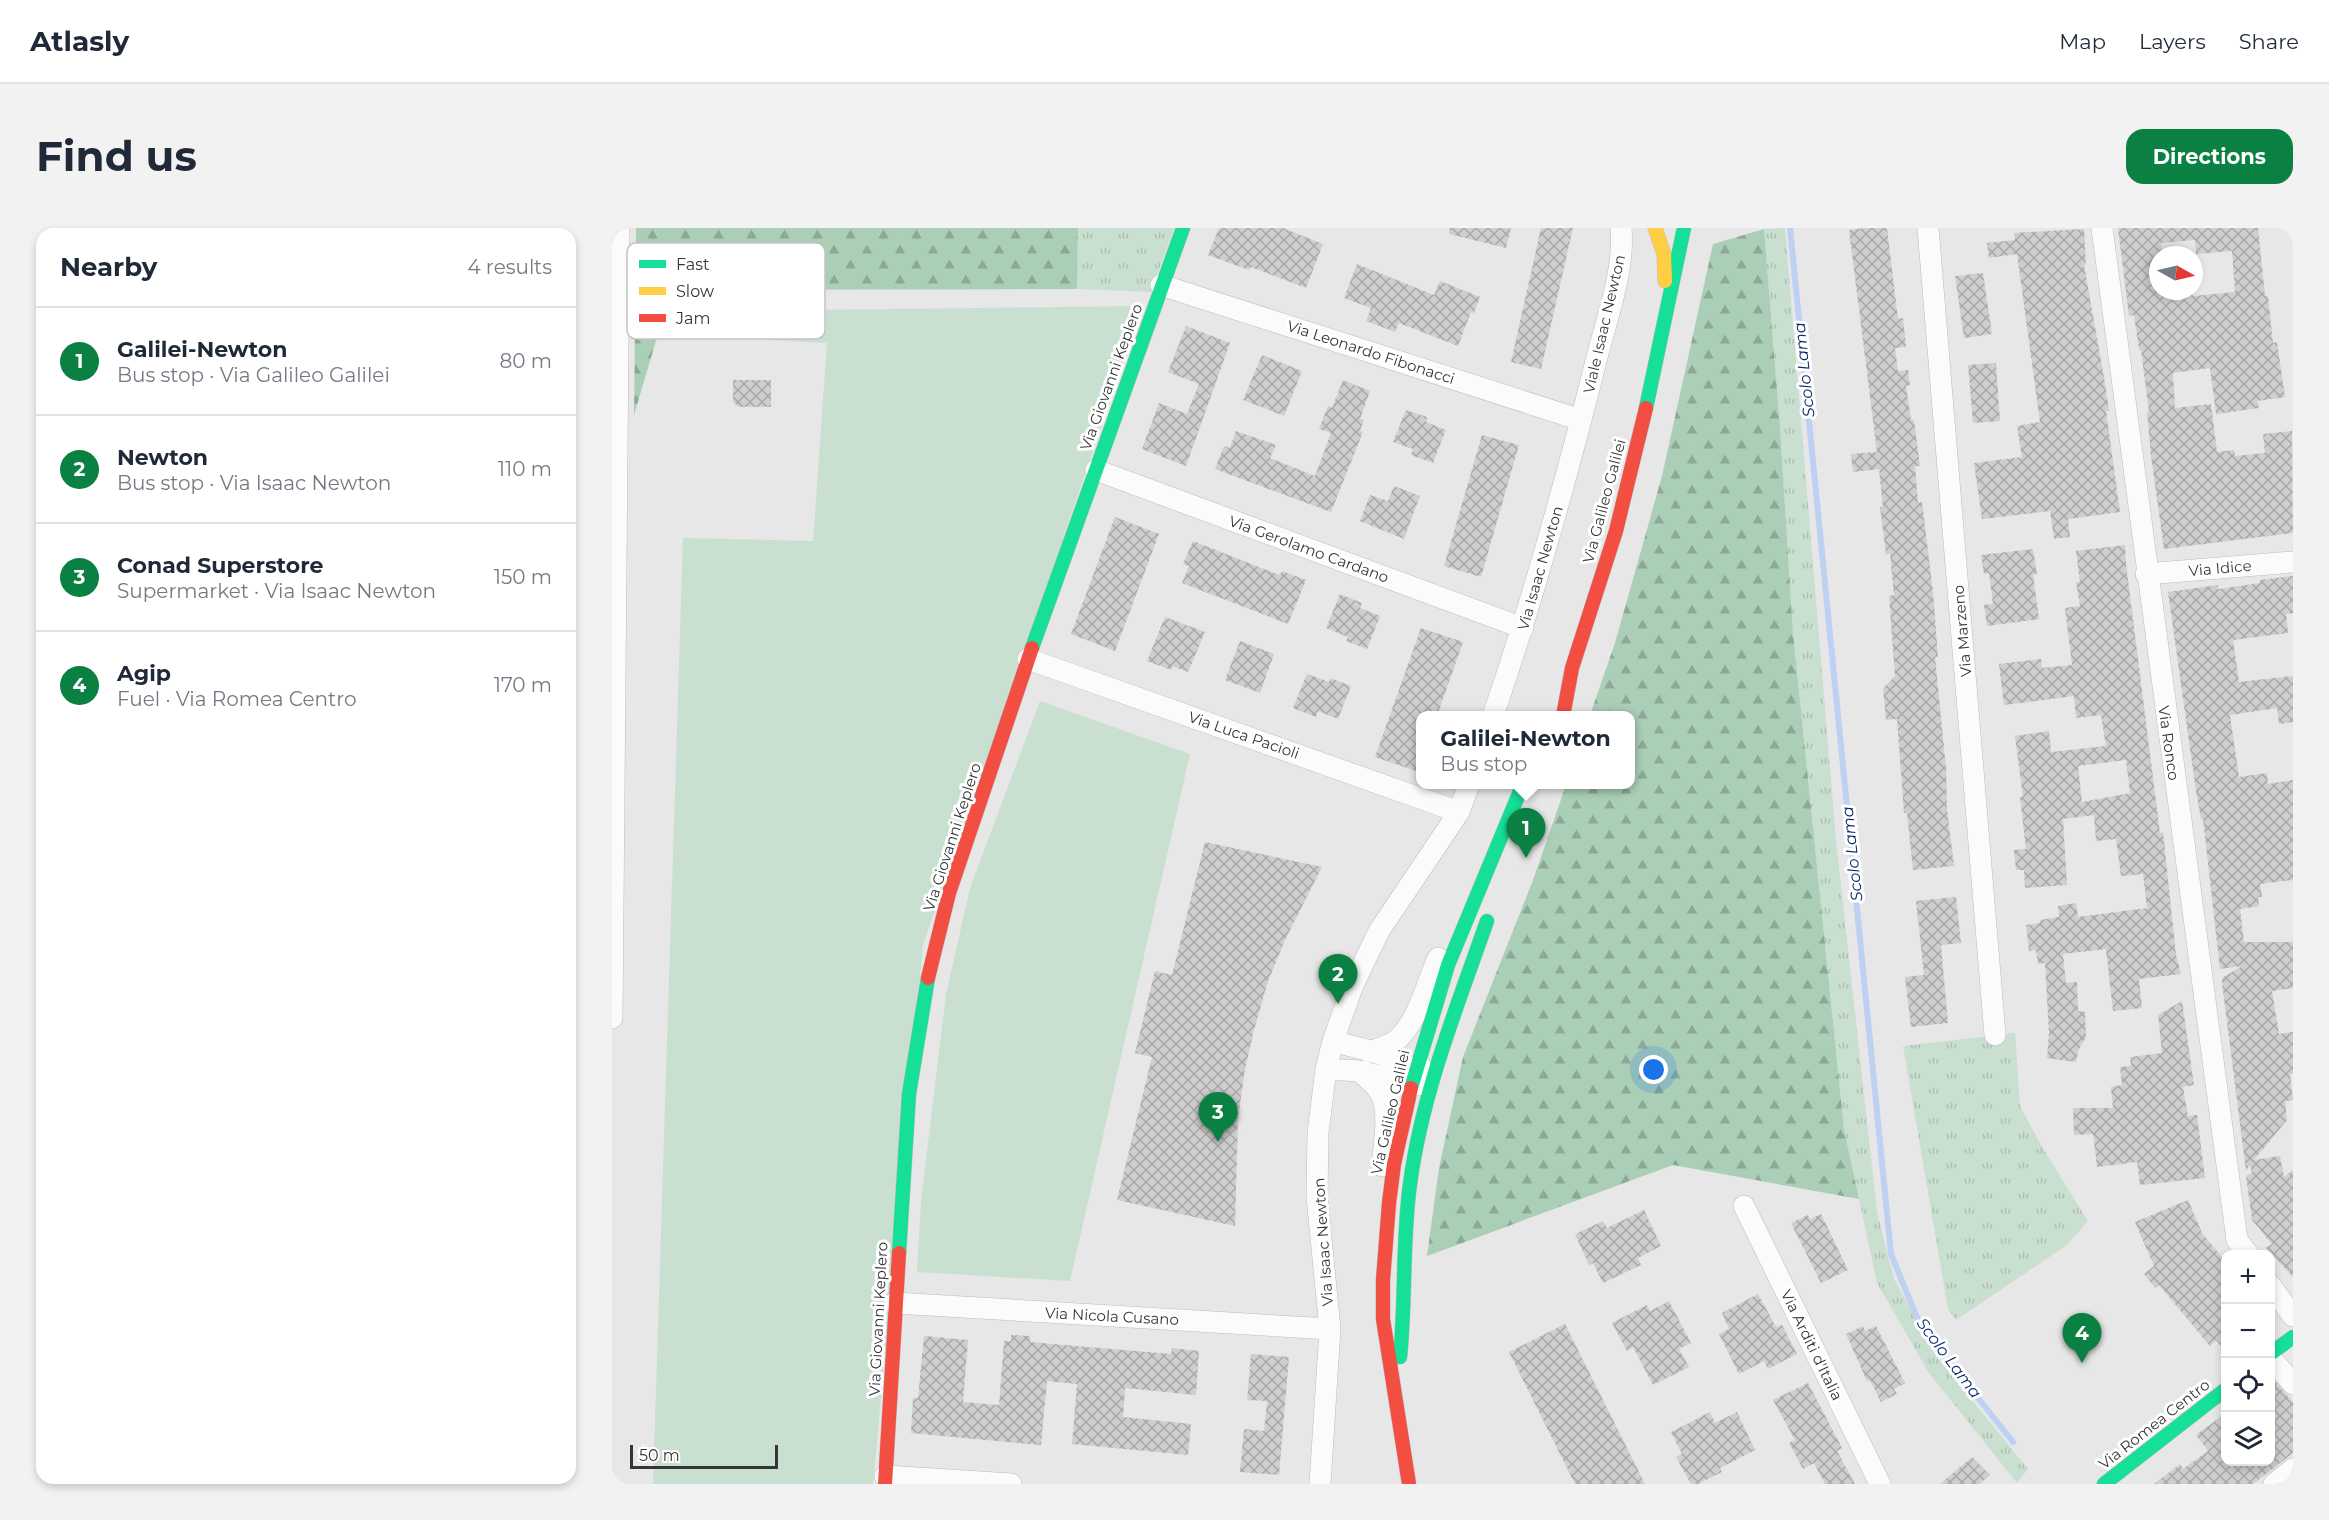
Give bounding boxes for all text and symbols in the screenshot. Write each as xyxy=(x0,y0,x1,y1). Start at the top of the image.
text: Atlasly xyxy=(30,24,129,58)
text: Map xyxy=(2059,29,2106,54)
text: Layers xyxy=(2139,29,2206,54)
text: Share xyxy=(2239,29,2299,54)
button: Directions xyxy=(2126,129,2293,184)
text: Find us xyxy=(36,130,197,182)
legend xyxy=(627,243,825,339)
north arrow xyxy=(2149,246,2203,300)
text: Nearby xyxy=(60,251,157,283)
street label: Viale Isaac Newton xyxy=(1579,253,1629,395)
text: 4 results xyxy=(467,255,552,279)
text: Fast xyxy=(676,255,710,274)
text: Slow xyxy=(676,282,714,301)
street label: Via Giovanni Keplero xyxy=(1076,301,1146,453)
text: Jam xyxy=(675,309,710,328)
street label: Via Leonardo Fibonacci xyxy=(1285,316,1457,388)
water label: Scolo Lama xyxy=(1790,322,1818,418)
text: Galilei-Newton xyxy=(117,336,287,363)
text: 1 xyxy=(76,349,83,373)
text: 80 m xyxy=(500,349,552,373)
text: Bus stop · Via Galileo Galilei xyxy=(117,363,390,387)
street label: Via Galileo Galilei xyxy=(1578,437,1630,565)
text: Newton xyxy=(117,444,208,471)
text: 2 xyxy=(74,457,85,481)
text: 110 m xyxy=(498,457,552,481)
text: Bus stop · Via Isaac Newton xyxy=(117,471,391,495)
street label: Via Isaac Newton xyxy=(1513,504,1567,632)
street label: Via Gerolamo Cardano xyxy=(1226,511,1392,587)
text: Conad Superstore xyxy=(117,552,323,579)
street label: Via Idice xyxy=(2188,556,2252,580)
text: 3 xyxy=(74,565,85,589)
text: 150 m xyxy=(494,565,552,589)
text: Supermarket · Via Isaac Newton xyxy=(117,579,436,603)
street label: Via Marzeno xyxy=(1949,584,1975,678)
text: Agip xyxy=(117,660,171,687)
text: 4 xyxy=(73,673,86,697)
text: 170 m xyxy=(494,673,552,697)
text: Fuel · Via Romea Centro xyxy=(117,687,357,711)
street label: Via Ronco xyxy=(2154,704,2184,782)
street label: Via Luca Pacioli xyxy=(1186,707,1302,763)
popup xyxy=(1416,711,1635,789)
text: Galilei-Newton xyxy=(1440,725,1611,752)
text: Bus stop xyxy=(1440,752,1527,776)
street label: Via Giovanni Keplero xyxy=(919,761,985,913)
water label: Scolo Lama xyxy=(1838,806,1866,902)
pin: 1 xyxy=(1506,808,1546,858)
pin: 2 xyxy=(1318,954,1358,1004)
street label: Via Galileo Galilei xyxy=(1366,1048,1414,1176)
your location xyxy=(1639,1055,1668,1084)
pin: 3 xyxy=(1198,1092,1238,1142)
street label: Via Isaac Newton xyxy=(1309,1177,1337,1307)
street label: Via Giovanni Keplero xyxy=(864,1241,892,1397)
map controls xyxy=(2221,1250,2275,1466)
button: + xyxy=(2221,1250,2275,1304)
street label: Via Arditi d'Italia xyxy=(1777,1286,1847,1404)
street label: Via Nicola Cusano xyxy=(1045,1303,1179,1329)
button: − xyxy=(2221,1304,2275,1358)
water label: Scolo Lama xyxy=(1913,1314,1985,1402)
pin: 4 xyxy=(2062,1314,2102,1363)
button: locate xyxy=(2221,1358,2275,1412)
street label: Via Romea Centro xyxy=(2095,1375,2213,1473)
button: layers xyxy=(2221,1412,2275,1466)
scale bar xyxy=(630,1442,778,1470)
text: 50 m xyxy=(639,1446,680,1465)

